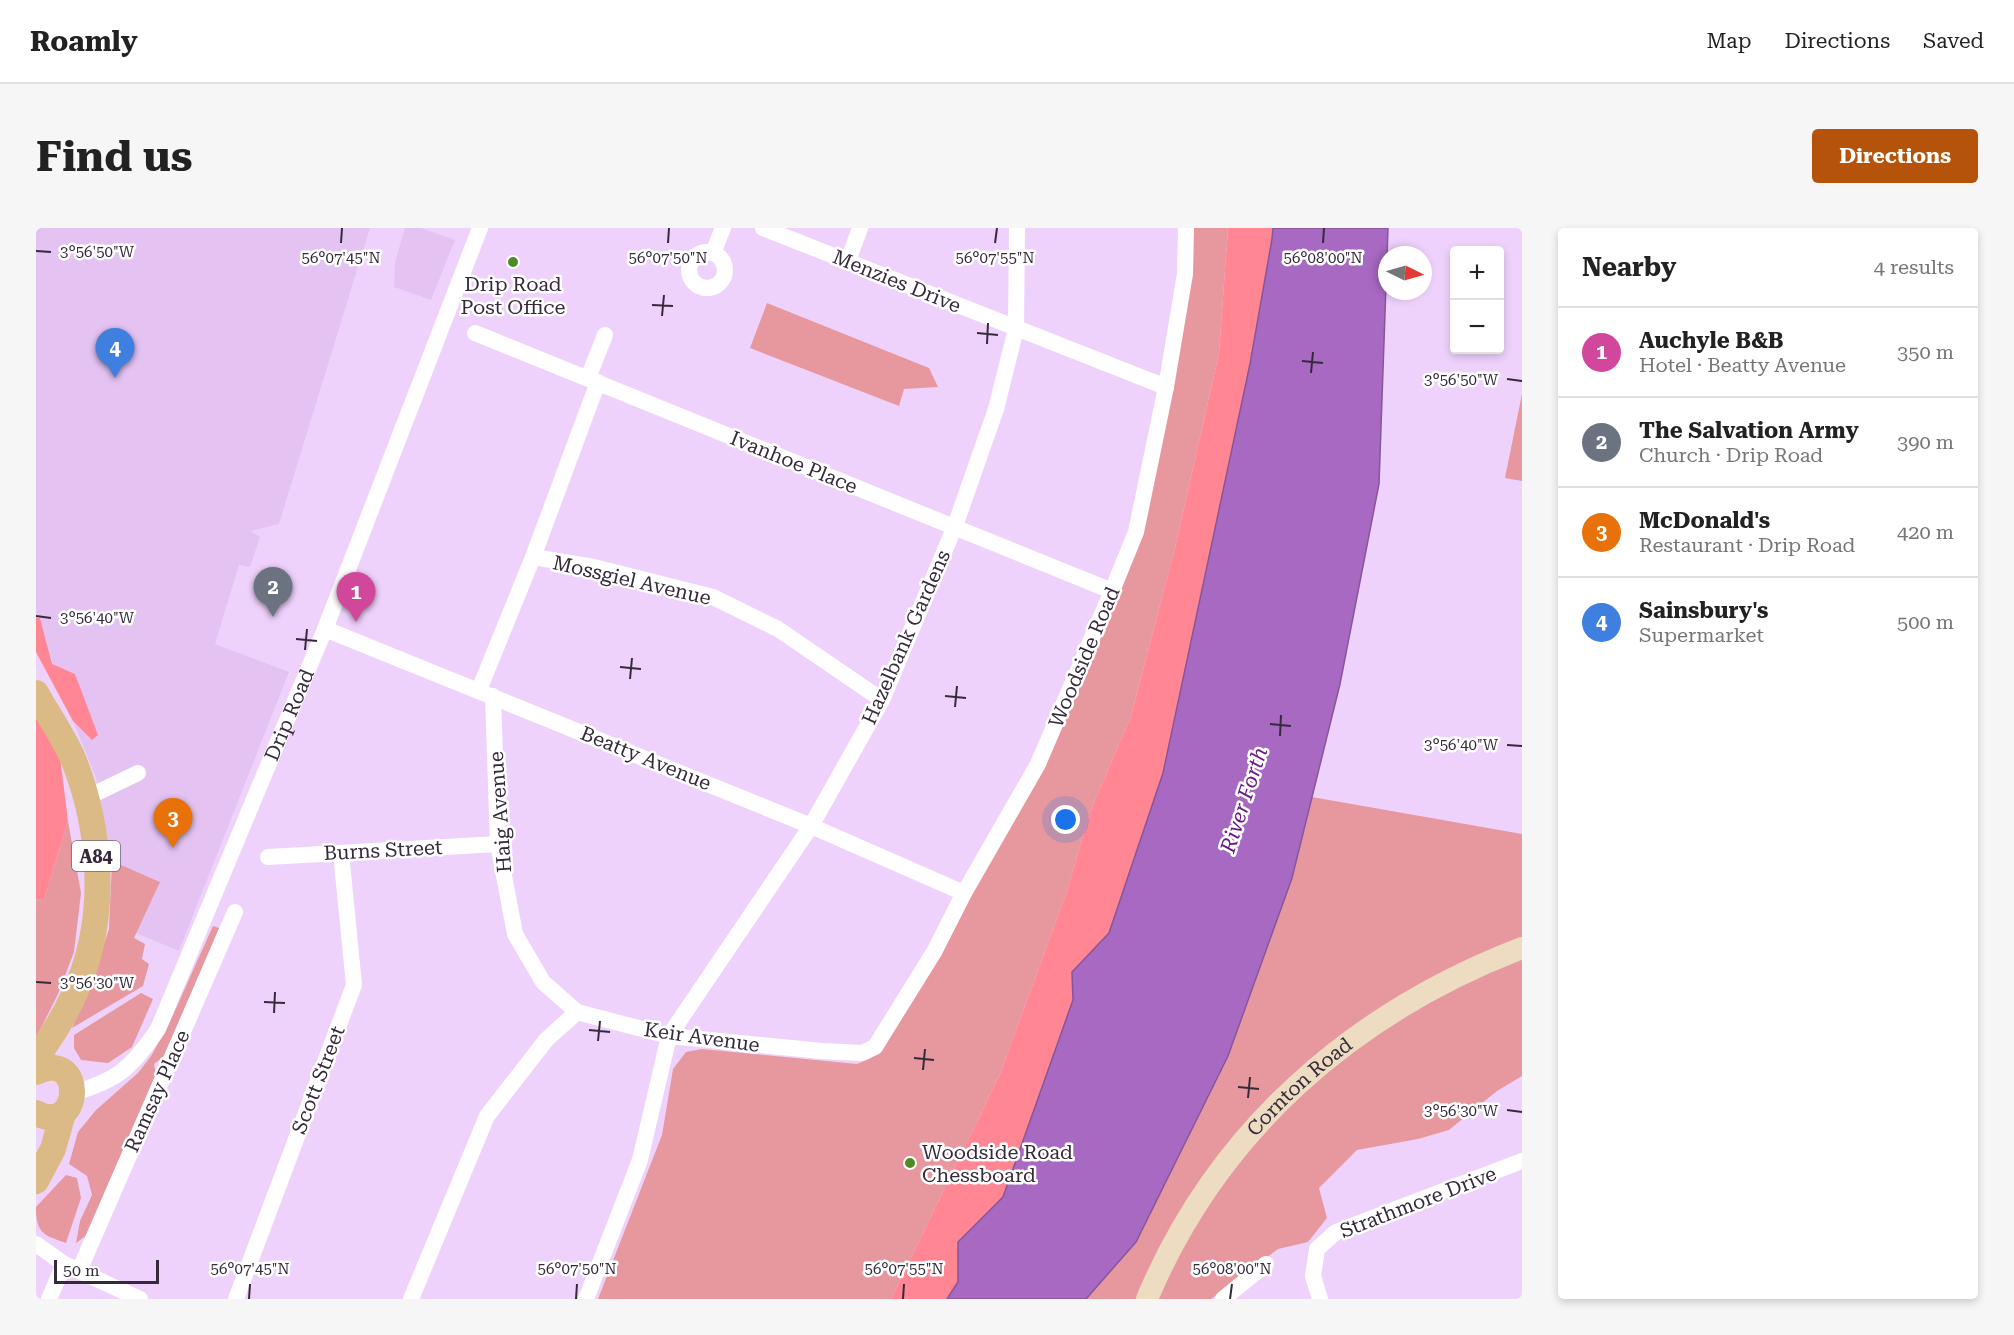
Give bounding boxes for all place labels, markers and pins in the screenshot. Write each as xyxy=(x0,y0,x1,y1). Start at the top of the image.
marker: Drip Road Post Office xyxy=(506,255,520,269)
place label: Drip Road Post Office xyxy=(461,272,565,319)
pin: 4 xyxy=(96,328,134,378)
pin: 2 xyxy=(254,568,292,617)
pin: 1 xyxy=(336,572,376,622)
pin: 3 xyxy=(154,798,192,848)
place label: Woodside Road Chessboard xyxy=(922,1140,1073,1187)
marker: Woodside Road Chessboard xyxy=(903,1156,917,1170)

